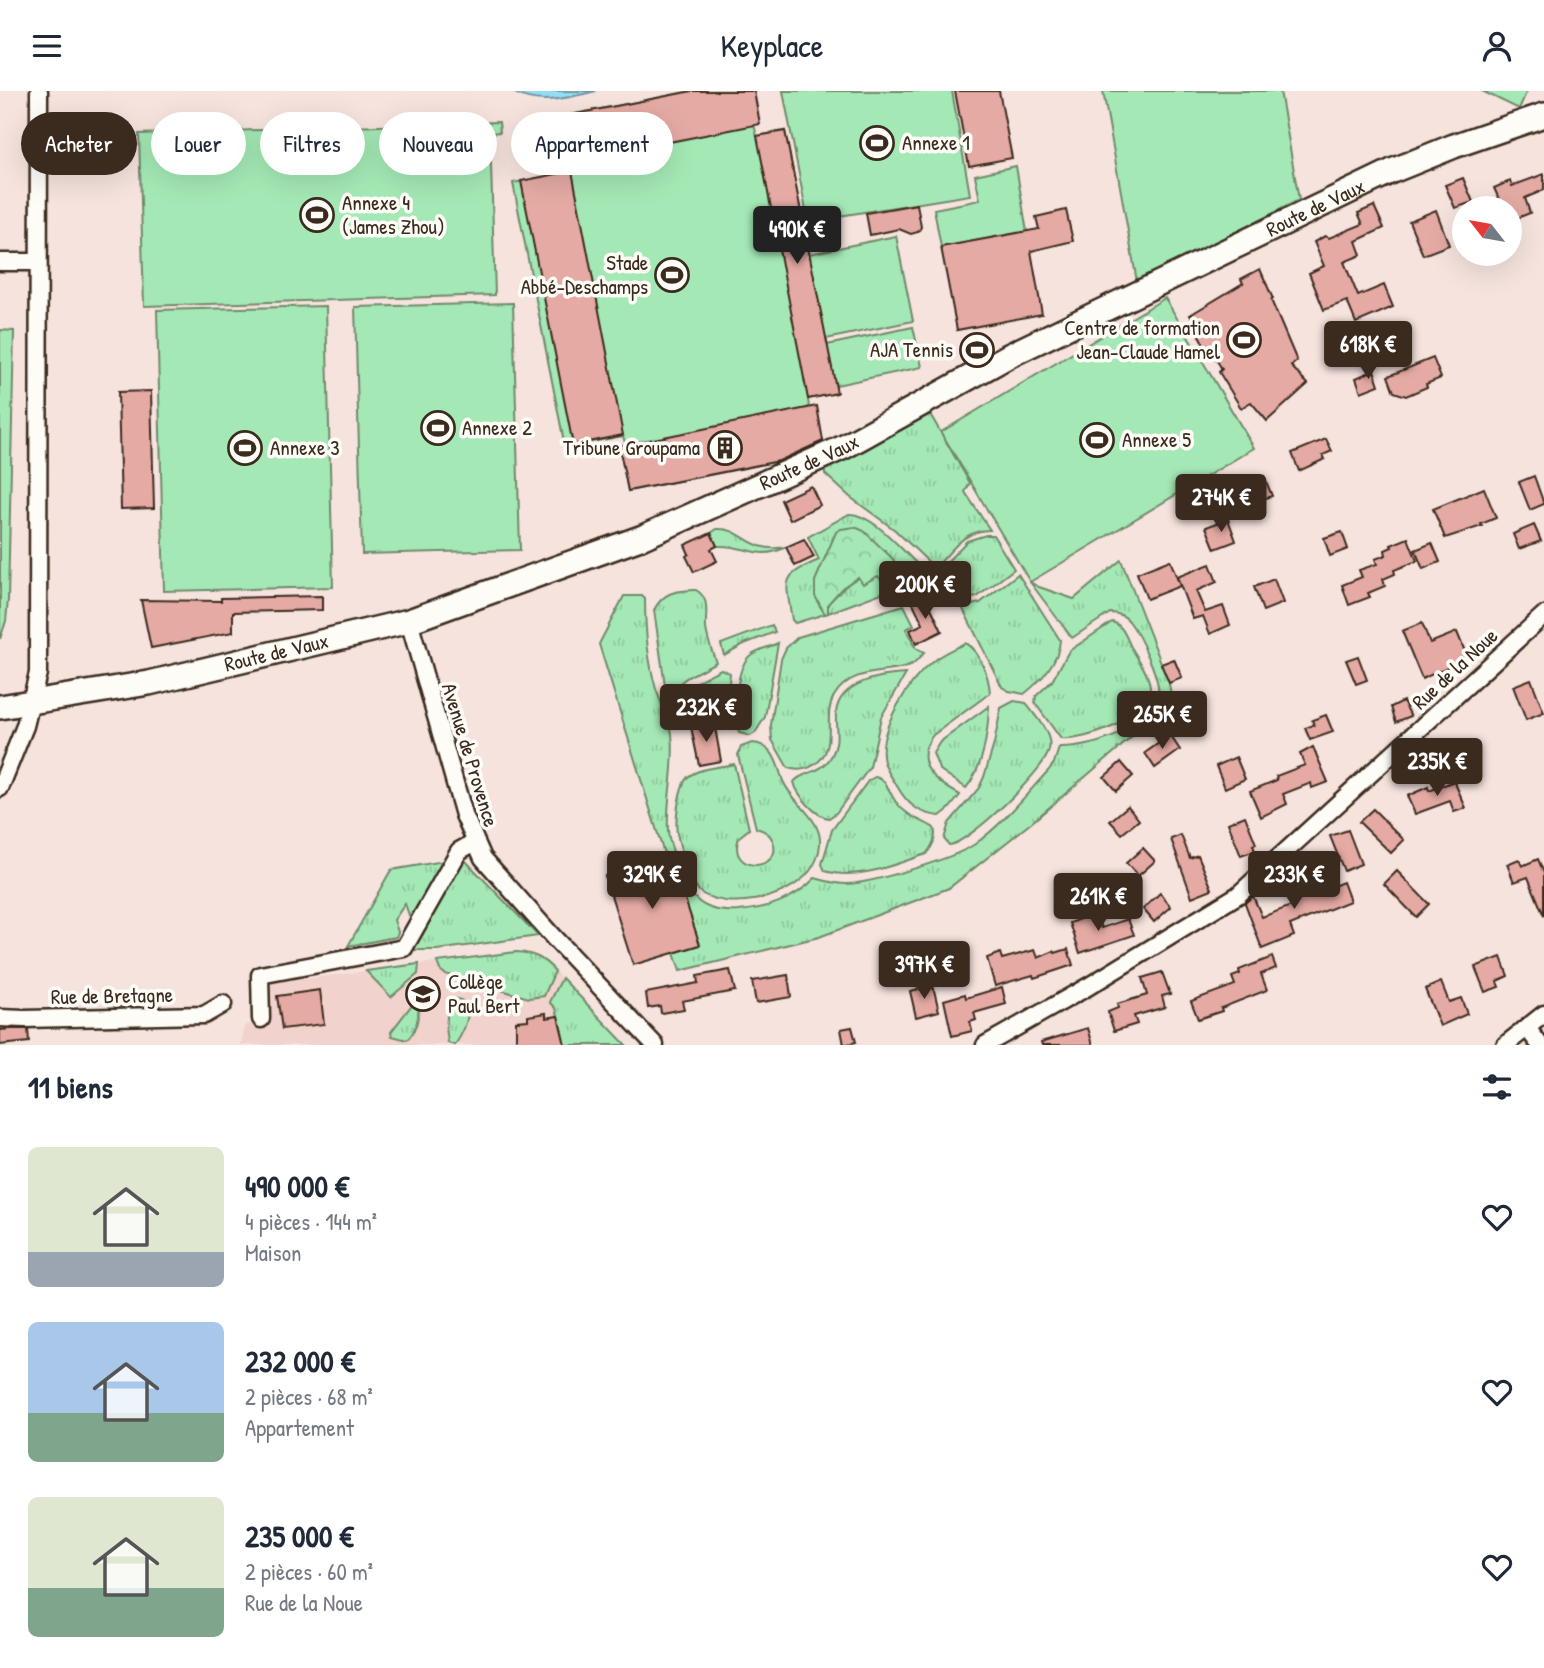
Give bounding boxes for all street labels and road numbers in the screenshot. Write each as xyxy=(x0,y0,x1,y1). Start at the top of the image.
street label: Route de Vaux xyxy=(1261,171,1369,243)
street label: Route de Vaux xyxy=(755,427,864,497)
street label: Rue de la Noue xyxy=(1405,621,1504,716)
street label: Route de Vaux xyxy=(221,626,331,679)
street label: Avenue de Provence xyxy=(435,679,506,830)
street label: Rue de Bretagne xyxy=(51,980,173,1011)

